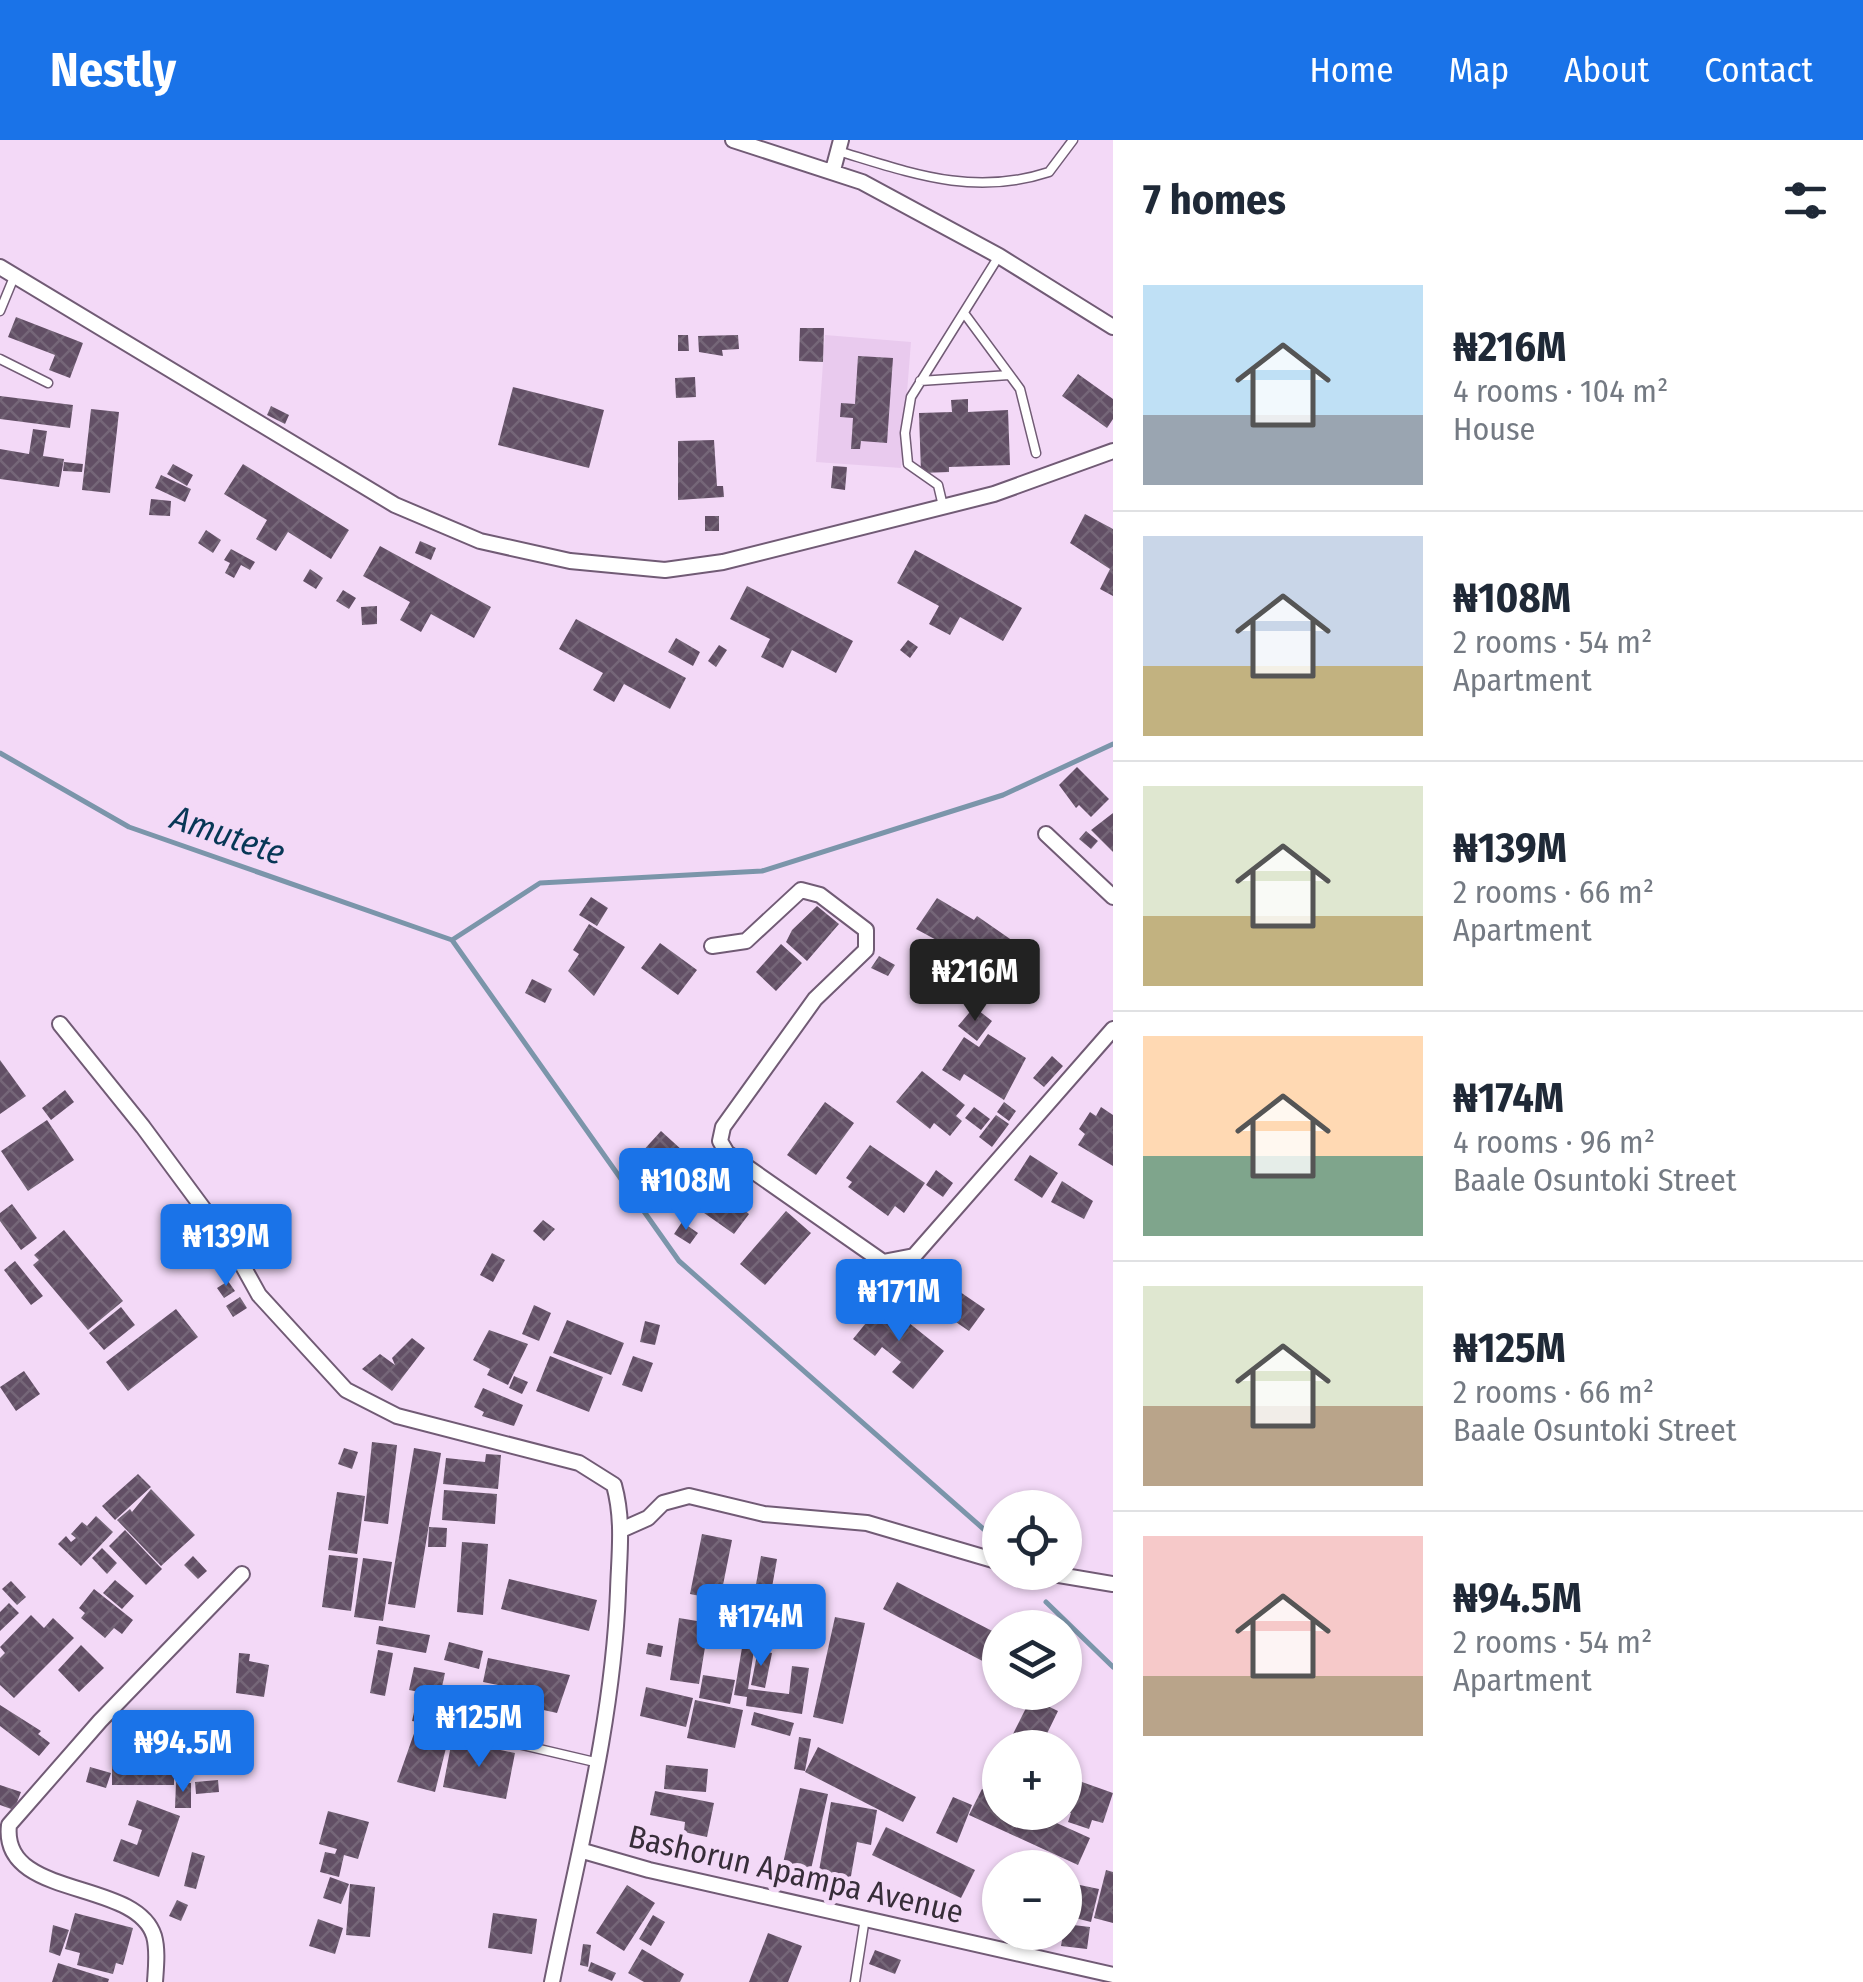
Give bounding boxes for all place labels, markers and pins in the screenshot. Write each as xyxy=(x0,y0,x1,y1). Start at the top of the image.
pin: ₦216M xyxy=(905,939,1045,1024)
pin: ₦108M xyxy=(616,1148,756,1233)
pin: ₦139M xyxy=(156,1204,296,1289)
pin: ₦171M xyxy=(829,1259,969,1344)
pin: ₦174M xyxy=(691,1584,831,1669)
pin: ₦125M xyxy=(409,1685,549,1770)
pin: ₦94.5M xyxy=(102,1710,264,1795)

